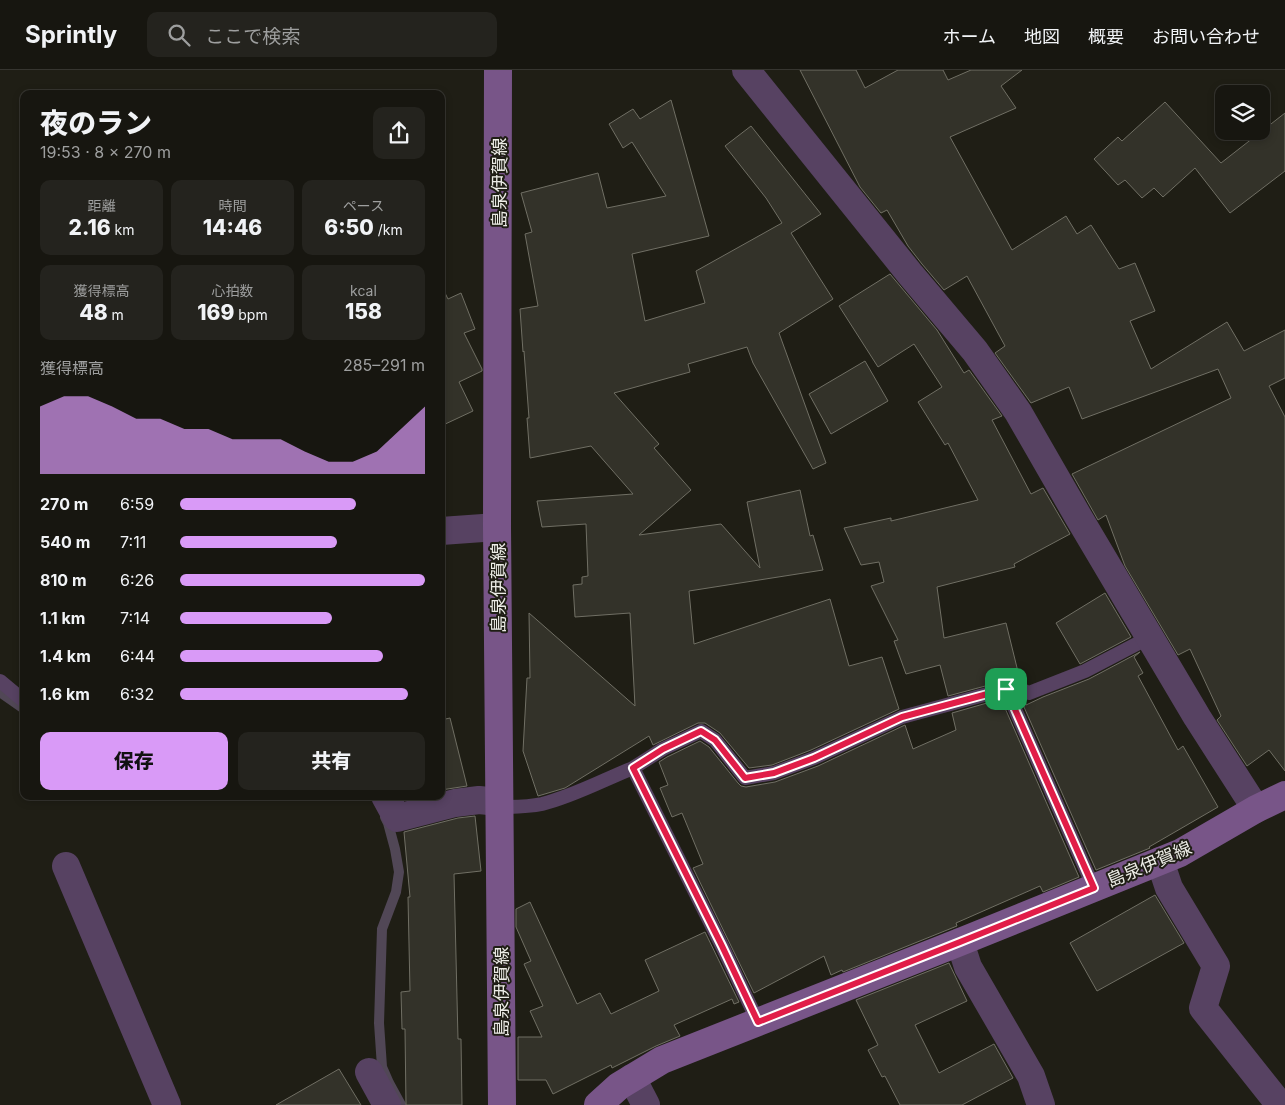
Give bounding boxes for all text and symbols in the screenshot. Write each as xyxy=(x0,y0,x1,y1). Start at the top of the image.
search box xyxy=(147,12,497,57)
text: Sprintly xyxy=(25,20,117,49)
icon: search xyxy=(165,21,193,49)
text: ここで検索 xyxy=(205,25,300,48)
text: ホーム xyxy=(943,26,996,47)
text: 地図 xyxy=(1024,26,1060,47)
text: 概要 xyxy=(1088,26,1124,47)
text: お問い合わせ xyxy=(1152,26,1260,47)
map controls xyxy=(1215,85,1270,140)
button: layers xyxy=(1215,85,1270,140)
text: 夜のラン xyxy=(40,106,152,140)
button: share xyxy=(373,107,425,159)
street label: 島泉伊賀線 xyxy=(489,138,510,228)
text: 19:53 · 8 × 270 m xyxy=(40,142,171,162)
text: 距離 xyxy=(88,197,116,214)
text: 時間 xyxy=(219,197,247,214)
text: ペース xyxy=(343,197,384,214)
text: 2.16 xyxy=(69,215,111,240)
text: 14:46 xyxy=(203,215,262,240)
text: 6:50 xyxy=(324,215,374,240)
text: km xyxy=(111,221,134,238)
text: /km xyxy=(374,221,403,238)
text: 獲得標高 xyxy=(74,282,130,299)
text: 心拍数 xyxy=(212,282,254,299)
text: kcal xyxy=(350,282,377,299)
text: 158 xyxy=(345,299,382,324)
text: 48 xyxy=(79,300,108,325)
text: 169 xyxy=(197,300,234,325)
text: m xyxy=(108,306,124,323)
text: bpm xyxy=(234,306,268,323)
text: 285–291 m xyxy=(343,355,425,375)
text: 獲得標高 xyxy=(40,358,104,378)
text: 270 m xyxy=(40,494,88,514)
text: 6:59 xyxy=(120,494,154,514)
text: 540 m xyxy=(40,532,90,552)
text: 7:11 xyxy=(120,532,146,552)
street label: 島泉伊賀線 xyxy=(488,543,509,633)
text: 810 m xyxy=(40,570,87,590)
text: 6:26 xyxy=(120,570,154,590)
text: 1.1 km xyxy=(40,608,85,628)
text: 7:14 xyxy=(120,608,150,628)
text: 1.4 km xyxy=(40,646,91,666)
text: 6:44 xyxy=(120,646,155,666)
pin xyxy=(985,668,1027,710)
icon: arrive xyxy=(992,675,1020,703)
text: 1.6 km xyxy=(40,684,90,704)
text: 6:32 xyxy=(120,684,154,704)
button: 保存 xyxy=(40,732,228,790)
button: 共有 xyxy=(238,732,425,790)
street label: 島泉伊賀線 xyxy=(1103,837,1195,891)
street label: 島泉伊賀線 xyxy=(491,947,512,1037)

